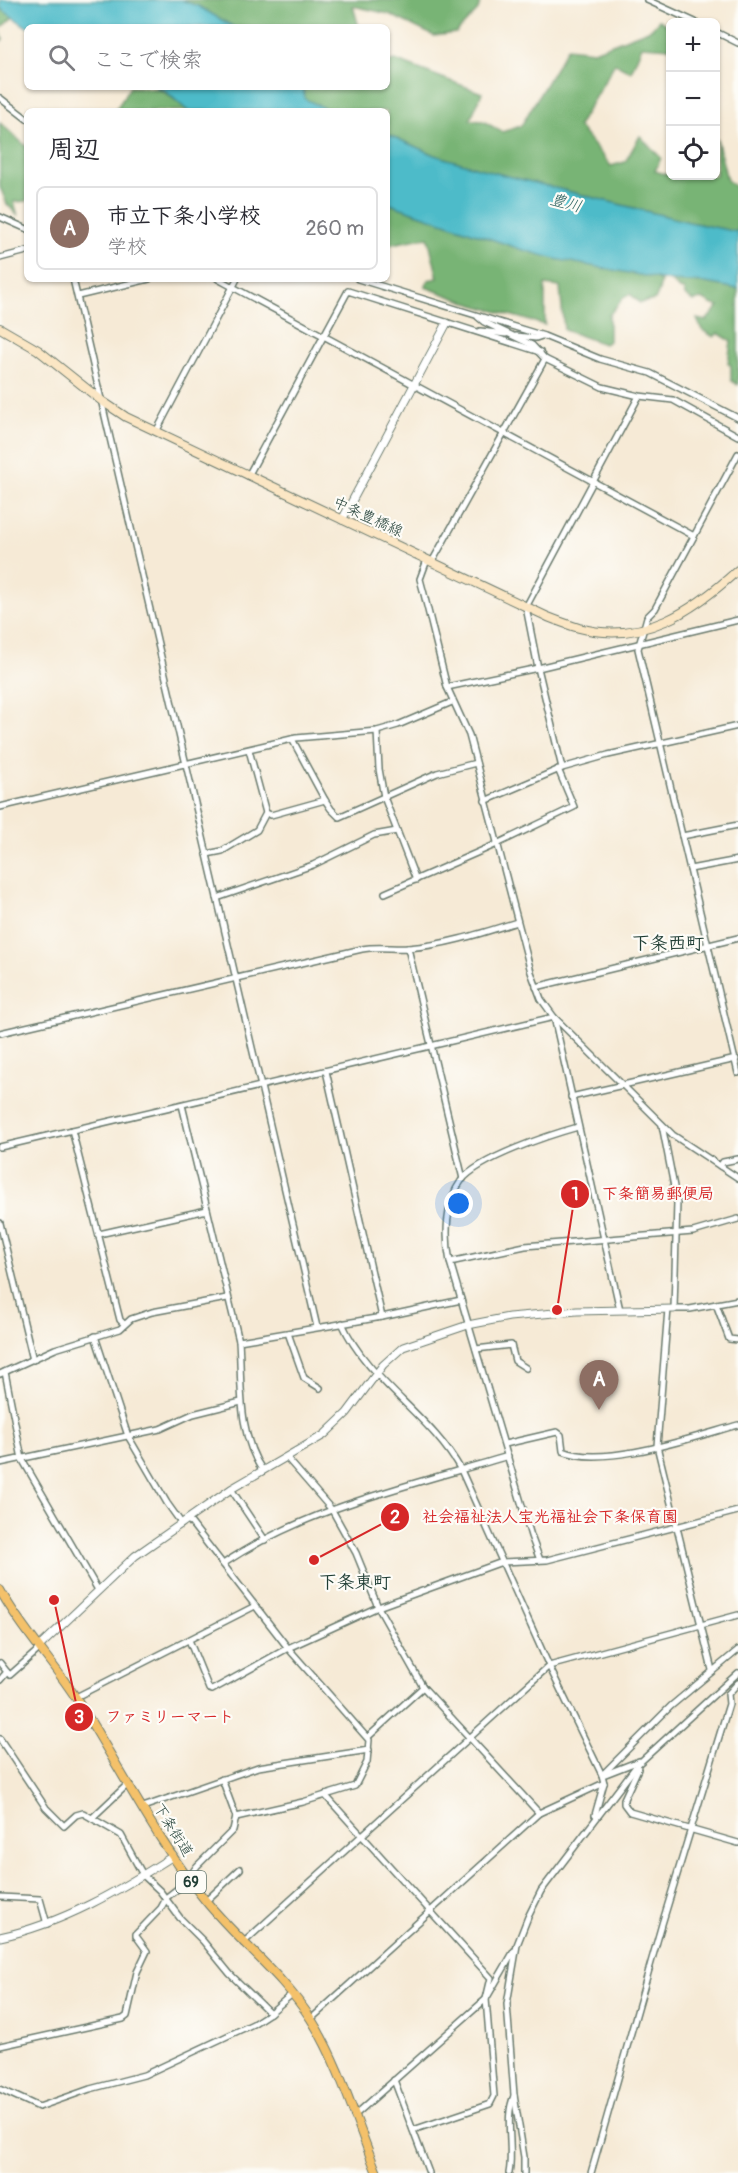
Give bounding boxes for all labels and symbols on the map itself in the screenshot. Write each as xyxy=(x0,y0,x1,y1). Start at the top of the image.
water label: 豊川 xyxy=(548,189,584,217)
street label: 中条豊橋線 xyxy=(330,493,406,541)
district label: 下条西町 xyxy=(632,932,704,955)
callout: 下条簡易郵便局 xyxy=(560,1177,726,1211)
text: 1 xyxy=(571,1183,579,1206)
text: 下条簡易郵便局 xyxy=(602,1184,714,1204)
your location xyxy=(444,1189,473,1218)
pin: A xyxy=(580,1360,618,1410)
callout: 社会福祉法人宝光福祉会下条保育園 xyxy=(380,1500,690,1534)
text: 2 xyxy=(390,1506,400,1529)
text: 社会福祉法人宝光福祉会下条保育園 xyxy=(422,1507,678,1527)
district label: 下条東町 xyxy=(319,1571,391,1594)
callout: ファミリーマート xyxy=(64,1700,246,1734)
text: 3 xyxy=(74,1706,84,1729)
text: ファミリーマート xyxy=(106,1707,234,1727)
street label: 下条街道 xyxy=(149,1800,197,1860)
road number: 69 xyxy=(176,1871,206,1893)

